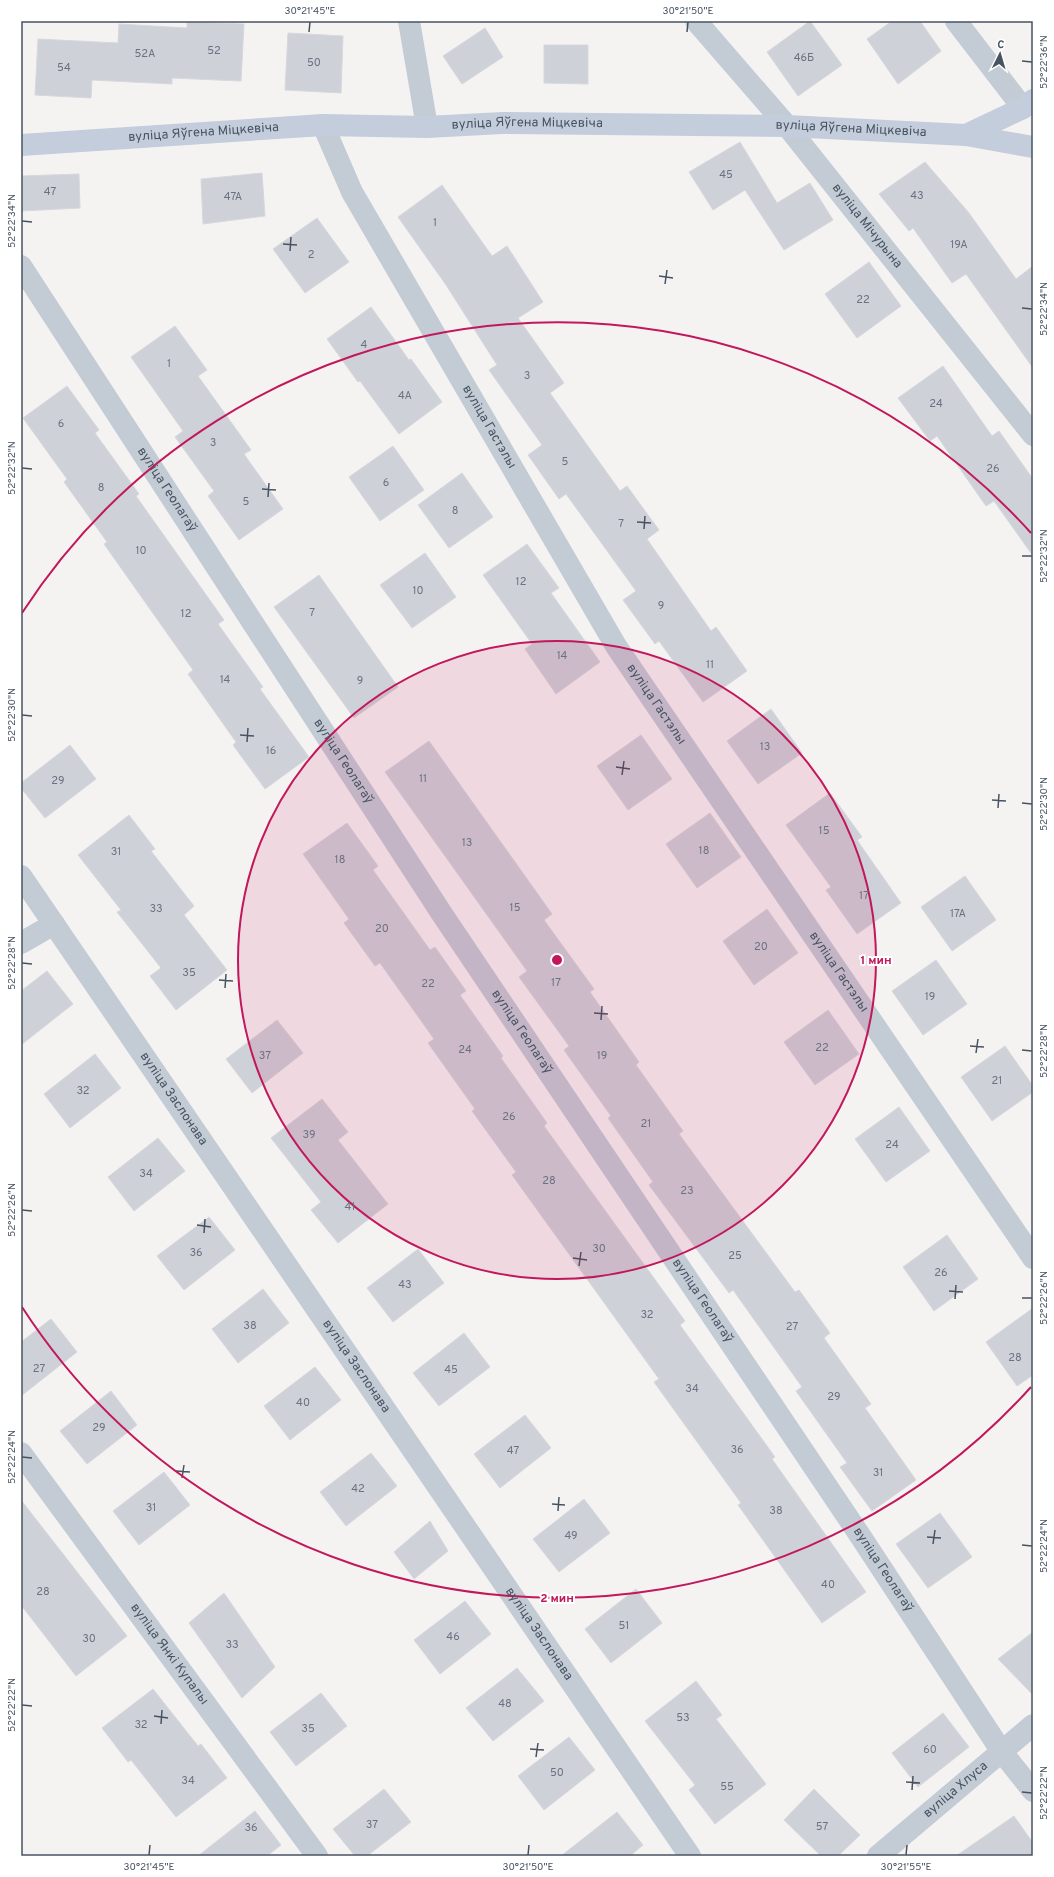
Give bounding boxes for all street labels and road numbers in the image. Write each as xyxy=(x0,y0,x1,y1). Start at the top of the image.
street label: вуліца Яўгена Міцкевіча xyxy=(451,115,603,134)
street label: вуліца Яўгена Міцкевіча xyxy=(776,118,927,141)
street label: вуліца Яўгена Міцкевіча xyxy=(128,120,280,146)
street label: вуліца Мічурына xyxy=(828,181,905,272)
street label: вуліца Гастэлы xyxy=(458,382,519,472)
street label: вуліца Геолагаў xyxy=(133,444,200,535)
street label: вуліца Гастэлы xyxy=(623,661,689,748)
street label: вуліца Геолагаў xyxy=(310,716,376,807)
street label: вуліца Гастэлы xyxy=(805,929,871,1016)
street label: вуліца Геолагаў xyxy=(487,987,555,1077)
street label: вуліца Заслонава xyxy=(136,1049,211,1149)
street label: вуліца Геолагаў xyxy=(668,1256,736,1346)
street label: вуліца Заслонава xyxy=(318,1317,393,1416)
street label: вуліца Геолагаў xyxy=(849,1525,916,1615)
street label: вуліца Заслонава xyxy=(501,1585,576,1684)
street label: вуліца Янкі Купалы xyxy=(126,1601,212,1708)
street label: вуліца Хлуса xyxy=(920,1758,991,1822)

